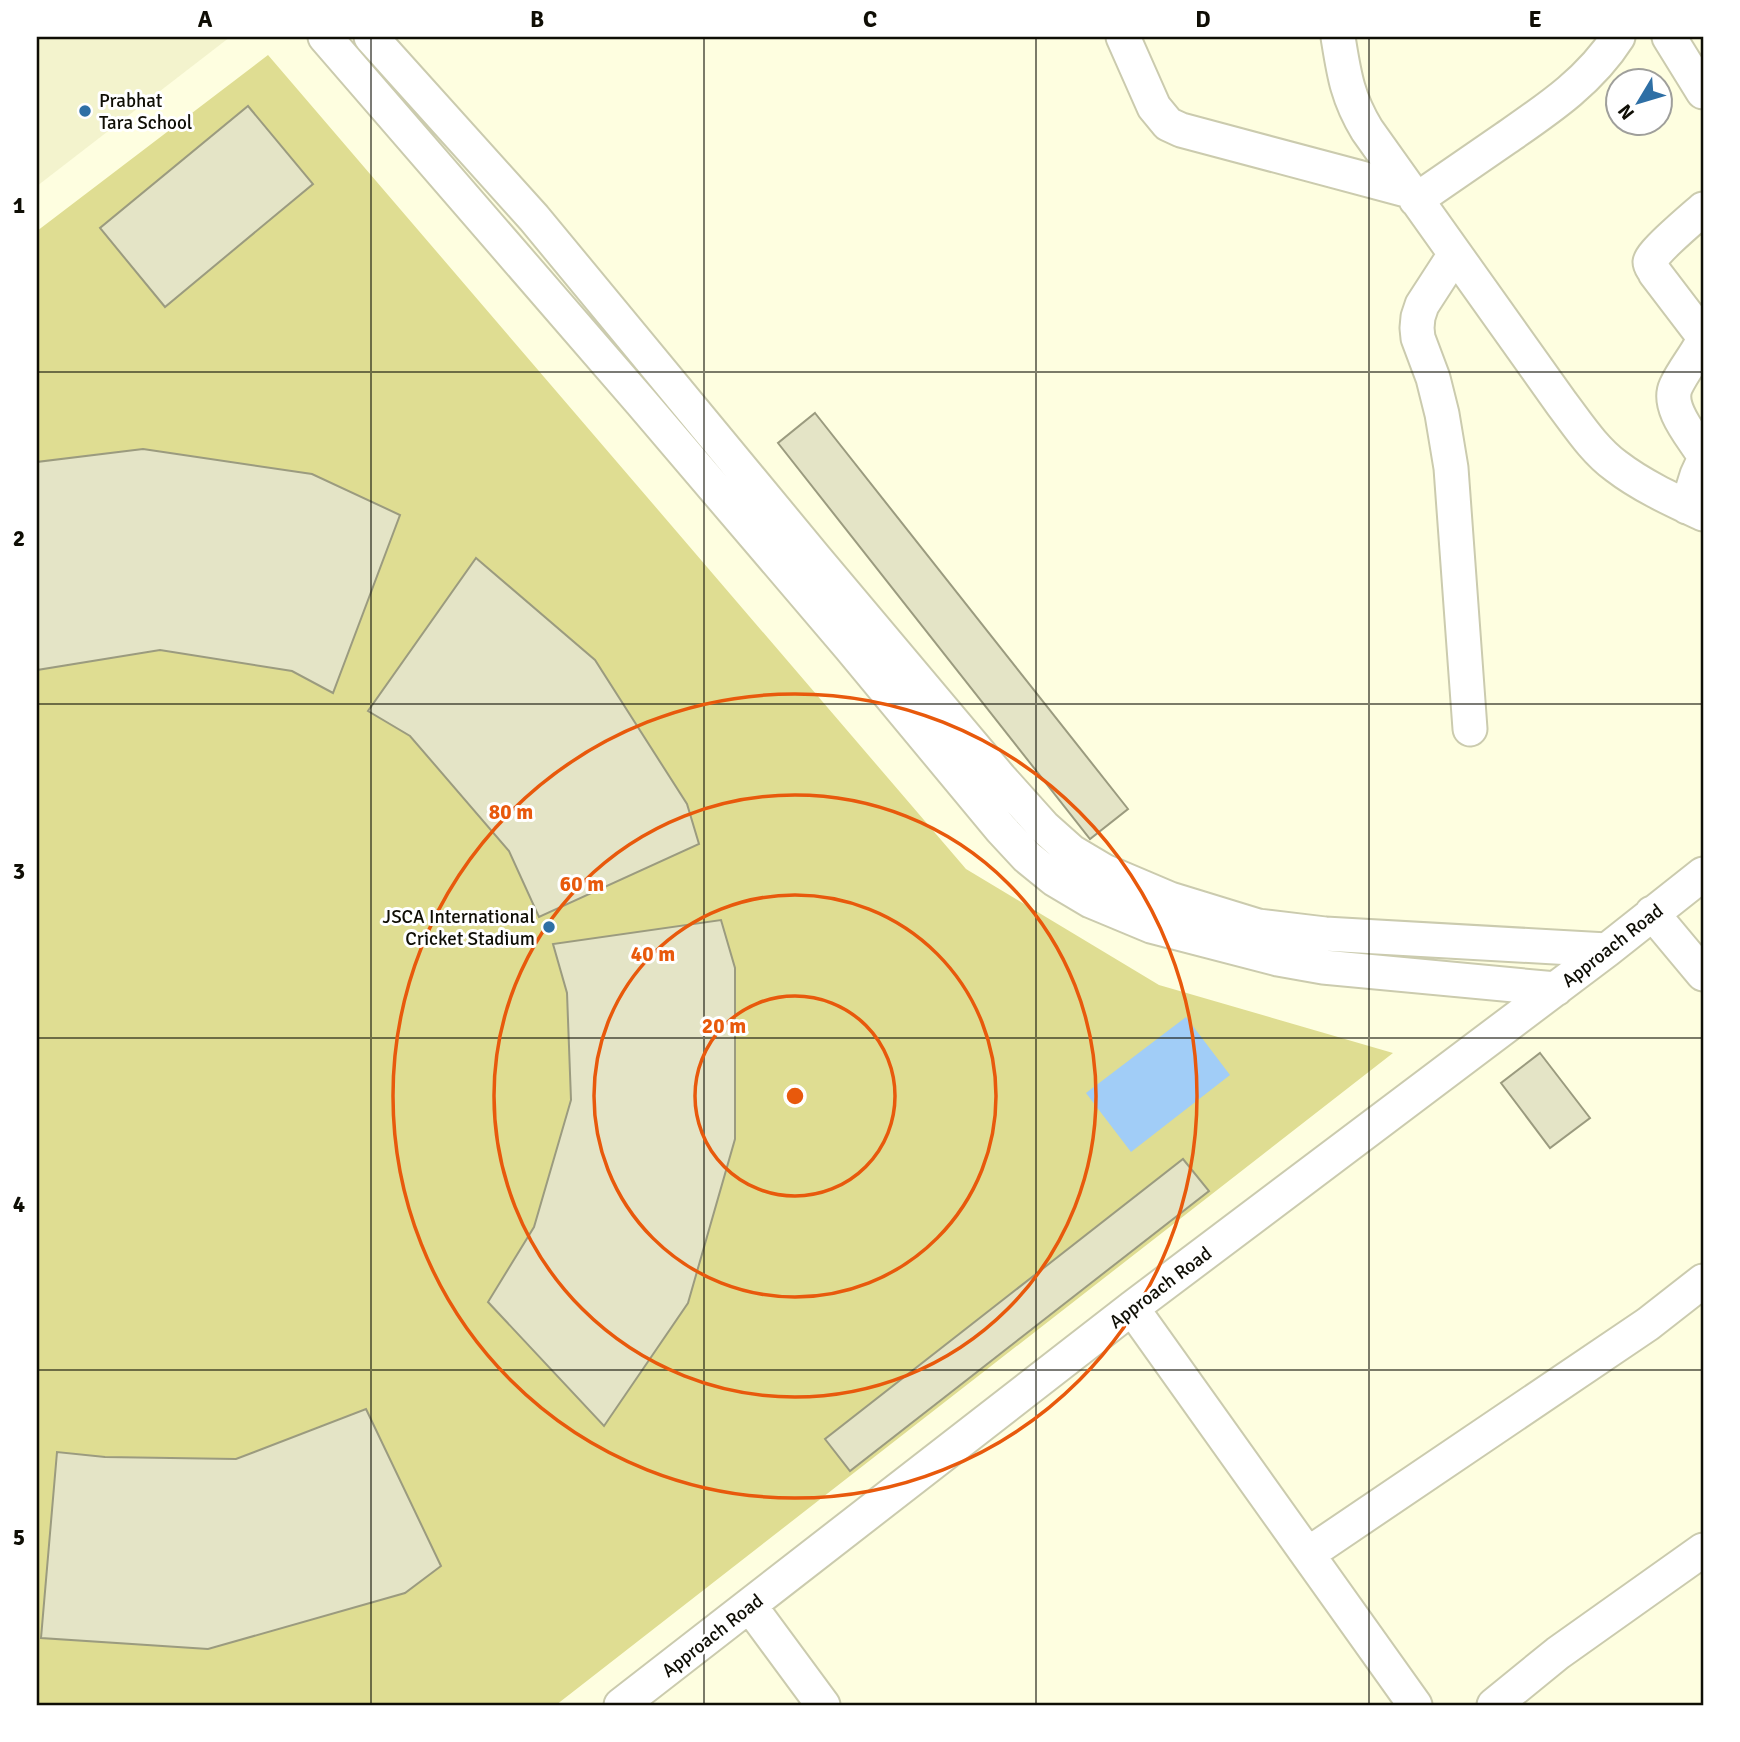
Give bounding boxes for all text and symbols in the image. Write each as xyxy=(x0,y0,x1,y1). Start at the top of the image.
text: A xyxy=(198,5,213,34)
text: B xyxy=(530,5,544,34)
text: C xyxy=(863,5,877,34)
text: D xyxy=(1195,5,1211,34)
text: E xyxy=(1528,5,1542,34)
north arrow xyxy=(1604,66,1674,136)
place label: Prabhat Tara School xyxy=(99,89,192,135)
text: N xyxy=(1613,99,1640,124)
marker: Prabhat Tara School xyxy=(77,103,93,119)
text: 1 xyxy=(13,191,25,220)
text: 2 xyxy=(13,524,25,553)
text: 80 m xyxy=(489,799,533,825)
text: 3 xyxy=(13,857,25,886)
text: 60 m xyxy=(560,871,604,897)
street label: Approach Road xyxy=(1557,899,1668,993)
place label: JSCA International Cricket Stadium xyxy=(383,905,535,951)
marker: JSCA International Cricket Stadium xyxy=(541,919,557,935)
text: 40 m xyxy=(631,941,675,967)
text: 20 m xyxy=(702,1013,746,1039)
centre of rings xyxy=(783,1084,807,1108)
text: 4 xyxy=(13,1190,25,1219)
street label: Approach Road xyxy=(1105,1242,1217,1334)
text: 5 xyxy=(13,1523,25,1552)
street label: Approach Road xyxy=(657,1589,768,1683)

